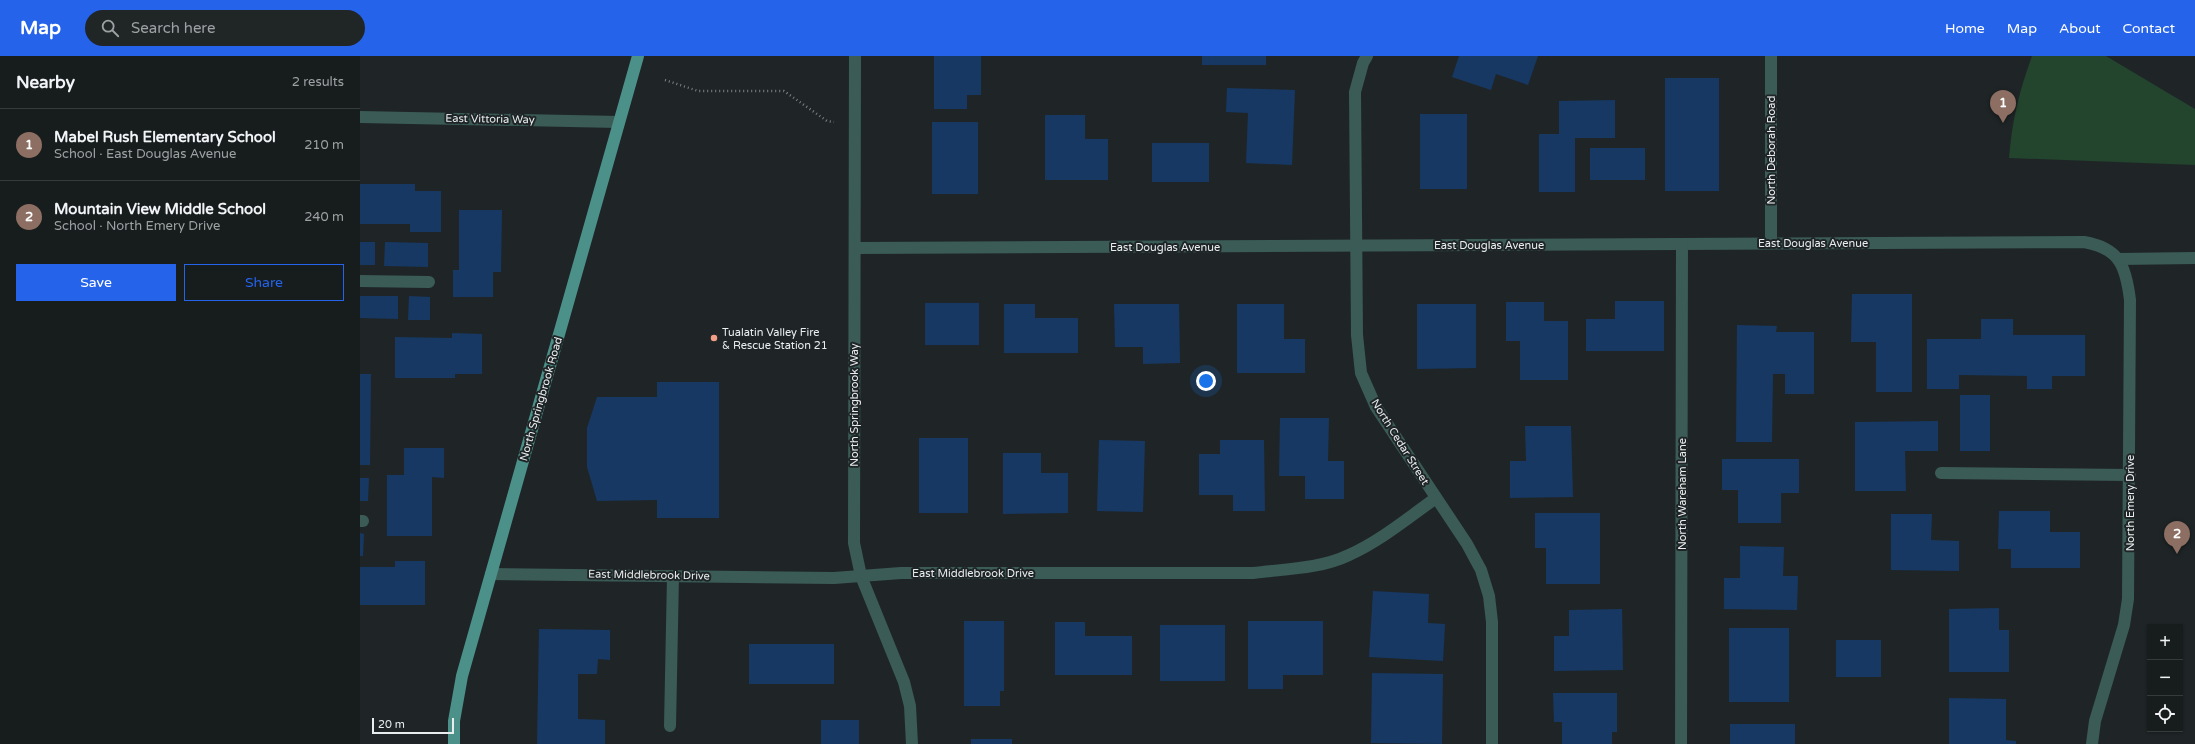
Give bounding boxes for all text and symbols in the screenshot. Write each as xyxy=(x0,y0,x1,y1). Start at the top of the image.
search box xyxy=(85,10,365,46)
text: Map xyxy=(20,17,61,39)
icon: search xyxy=(99,17,121,39)
text: Search here xyxy=(131,19,215,37)
text: Home xyxy=(1945,20,1985,37)
text: Map xyxy=(2007,20,2037,37)
text: About xyxy=(2059,20,2101,37)
text: Contact xyxy=(2123,20,2175,37)
text: Nearby xyxy=(16,72,75,93)
text: 2 results xyxy=(292,74,344,90)
pin: 1 xyxy=(1990,90,2016,123)
street label: North Deborah Road xyxy=(1765,96,1778,204)
street label: East Vittoria Way xyxy=(445,112,535,126)
text: Mabel Rush Elementary School xyxy=(54,128,276,146)
text: 1 xyxy=(25,137,33,153)
text: 210 m xyxy=(304,137,344,153)
text: School · East Douglas Avenue xyxy=(54,146,236,162)
text: Mountain View Middle School xyxy=(54,200,266,218)
text: 2 xyxy=(25,209,33,225)
text: 240 m xyxy=(304,209,344,225)
text: School · North Emery Drive xyxy=(54,218,220,234)
street label: East Douglas Avenue xyxy=(1758,237,1868,250)
street label: East Douglas Avenue xyxy=(1434,239,1544,252)
street label: East Douglas Avenue xyxy=(1110,241,1220,254)
button: Save xyxy=(16,264,176,301)
button: Share xyxy=(184,264,344,301)
place label: Tualatin Valley Fire & Rescue Station 21 xyxy=(722,326,828,352)
marker: Tualatin Valley Fire & Rescue Station 21 xyxy=(709,333,719,343)
street label: North Springbrook Road xyxy=(517,335,565,463)
street label: North Springbrook Way xyxy=(848,343,861,467)
your location xyxy=(1196,371,1216,391)
street label: North Cedar Street xyxy=(1368,397,1432,487)
street label: North Wareham Lane xyxy=(1676,438,1689,550)
street label: North Emery Drive xyxy=(2124,455,2137,551)
pin: 2 xyxy=(2164,521,2190,554)
street label: East Middlebrook Drive xyxy=(588,567,710,583)
street label: East Middlebrook Drive xyxy=(912,567,1034,580)
map controls xyxy=(2147,624,2183,732)
button: + xyxy=(2147,624,2183,660)
button: − xyxy=(2147,660,2183,696)
button: locate xyxy=(2147,696,2183,732)
scale bar xyxy=(372,716,454,735)
text: 20 m xyxy=(378,718,405,731)

